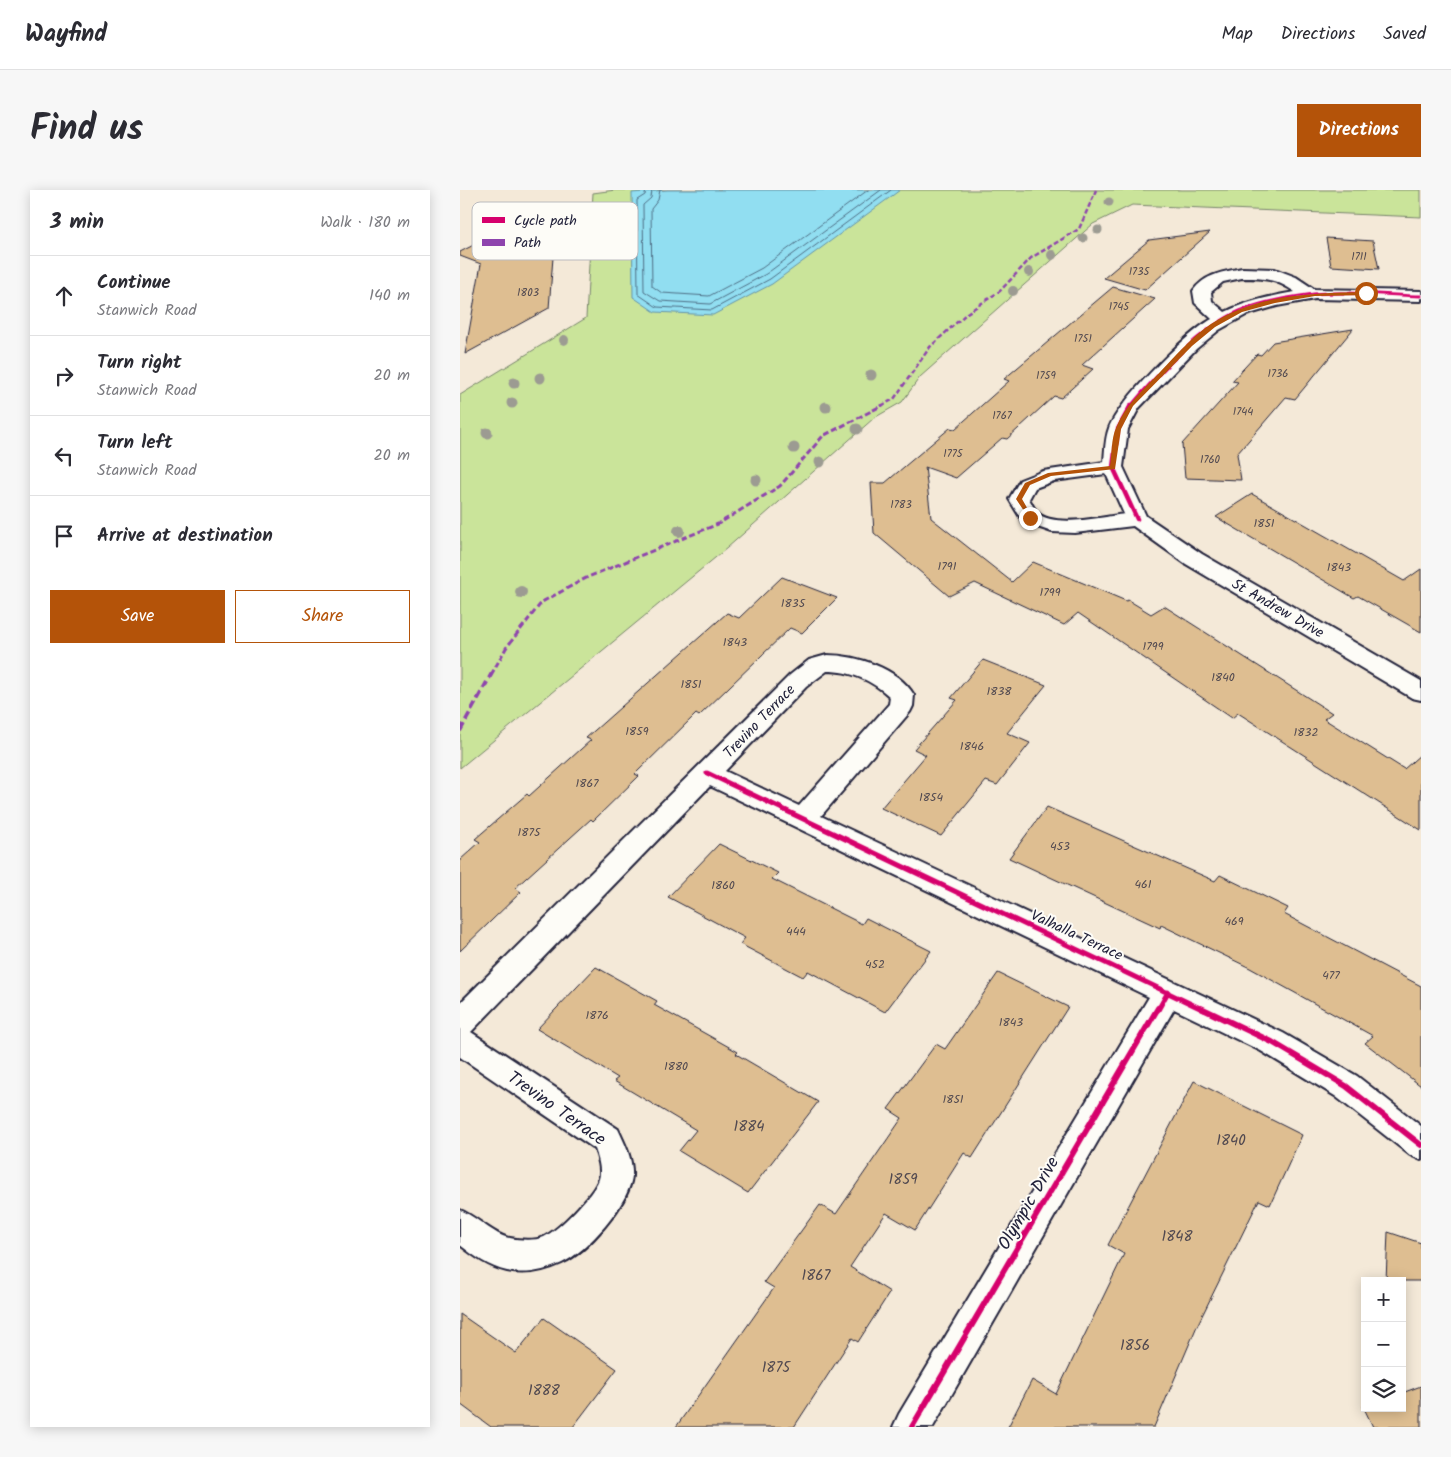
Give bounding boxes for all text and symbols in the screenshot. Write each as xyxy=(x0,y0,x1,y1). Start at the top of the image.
text: Wayfind xyxy=(25,15,107,54)
text: Map xyxy=(1221,20,1253,49)
text: Directions xyxy=(1281,20,1355,49)
text: Saved xyxy=(1383,20,1426,49)
text: Find us xyxy=(30,102,143,158)
button: Directions xyxy=(1297,104,1421,157)
legend xyxy=(472,202,638,260)
text: 3 min xyxy=(50,206,104,239)
text: Walk · 180 m xyxy=(320,210,410,235)
text: Cycle path xyxy=(514,210,577,232)
text: Path xyxy=(514,232,541,254)
house number: 1711 xyxy=(1351,248,1367,266)
house number: 1735 xyxy=(1129,263,1150,281)
text: Continue xyxy=(97,268,170,298)
icon: ahead xyxy=(50,282,78,310)
route start xyxy=(1355,282,1378,305)
text: 140 m xyxy=(369,283,410,308)
house number: 1803 xyxy=(517,284,539,302)
text: Stanwich Road xyxy=(97,298,197,323)
house number: 1745 xyxy=(1109,298,1130,316)
house number: 1751 xyxy=(1074,330,1092,348)
text: Turn right xyxy=(97,348,182,378)
icon: right xyxy=(50,362,78,390)
text: 20 m xyxy=(374,363,410,388)
house number: 1736 xyxy=(1268,365,1288,383)
house number: 1759 xyxy=(1036,367,1057,385)
text: Stanwich Road xyxy=(97,378,197,403)
house number: 1744 xyxy=(1233,403,1253,421)
house number: 1767 xyxy=(992,407,1013,425)
text: Turn left xyxy=(97,428,172,458)
icon: left xyxy=(50,442,78,470)
text: 20 m xyxy=(374,443,410,468)
house number: 1775 xyxy=(943,445,964,463)
house number: 1760 xyxy=(1200,451,1221,469)
text: Stanwich Road xyxy=(97,458,197,483)
house number: 1783 xyxy=(890,496,912,514)
route end xyxy=(1019,507,1042,530)
house number: 1851 xyxy=(1253,514,1275,533)
text: Arrive at destination xyxy=(97,521,273,551)
icon: arrive xyxy=(50,522,78,550)
house number: 1791 xyxy=(938,557,957,576)
house number: 1843 xyxy=(1327,558,1351,577)
street label: St Andrew Drive xyxy=(1227,573,1329,645)
house number: 1799 xyxy=(1039,583,1061,602)
button: Save xyxy=(50,590,225,643)
button: Share xyxy=(235,590,410,643)
house number: 1835 xyxy=(781,594,807,613)
house number: 1843 xyxy=(723,633,747,652)
house number: 1799 xyxy=(1142,637,1164,656)
house number: 1840 xyxy=(1211,668,1235,687)
house number: 1851 xyxy=(680,675,702,694)
street label: Trevino Terrace xyxy=(718,679,802,764)
house number: 1838 xyxy=(986,682,1012,701)
house number: 1859 xyxy=(625,722,649,741)
house number: 1832 xyxy=(1294,723,1318,742)
house number: 1846 xyxy=(960,737,984,756)
house number: 1867 xyxy=(575,774,599,793)
house number: 1854 xyxy=(919,788,943,807)
house number: 1875 xyxy=(518,823,542,842)
house number: 453 xyxy=(1050,837,1070,856)
house number: 461 xyxy=(1134,875,1152,894)
house number: 1860 xyxy=(711,876,735,895)
street label: Valhalla Terrace xyxy=(1026,904,1127,968)
house number: 469 xyxy=(1224,912,1244,931)
house number: 444 xyxy=(786,922,806,941)
house number: 452 xyxy=(865,955,885,974)
house number: 477 xyxy=(1322,966,1340,985)
house number: 1876 xyxy=(585,1006,609,1025)
house number: 1843 xyxy=(999,1013,1023,1032)
house number: 1880 xyxy=(664,1057,688,1076)
street label: Trevino Terrace xyxy=(501,1064,611,1154)
house number: 1851 xyxy=(942,1090,964,1109)
house number: 1884 xyxy=(733,1115,765,1139)
house number: 1840 xyxy=(1216,1129,1246,1153)
street label: Olympic Drive xyxy=(991,1152,1068,1256)
house number: 1859 xyxy=(888,1168,918,1192)
house number: 1848 xyxy=(1161,1225,1193,1249)
house number: 1867 xyxy=(802,1264,832,1288)
map controls xyxy=(1361,1277,1406,1412)
button: + xyxy=(1361,1277,1406,1322)
button: − xyxy=(1361,1322,1406,1367)
house number: 1856 xyxy=(1120,1334,1150,1358)
house number: 1875 xyxy=(762,1356,791,1380)
button: layers xyxy=(1361,1367,1406,1412)
house number: 1888 xyxy=(528,1379,561,1403)

